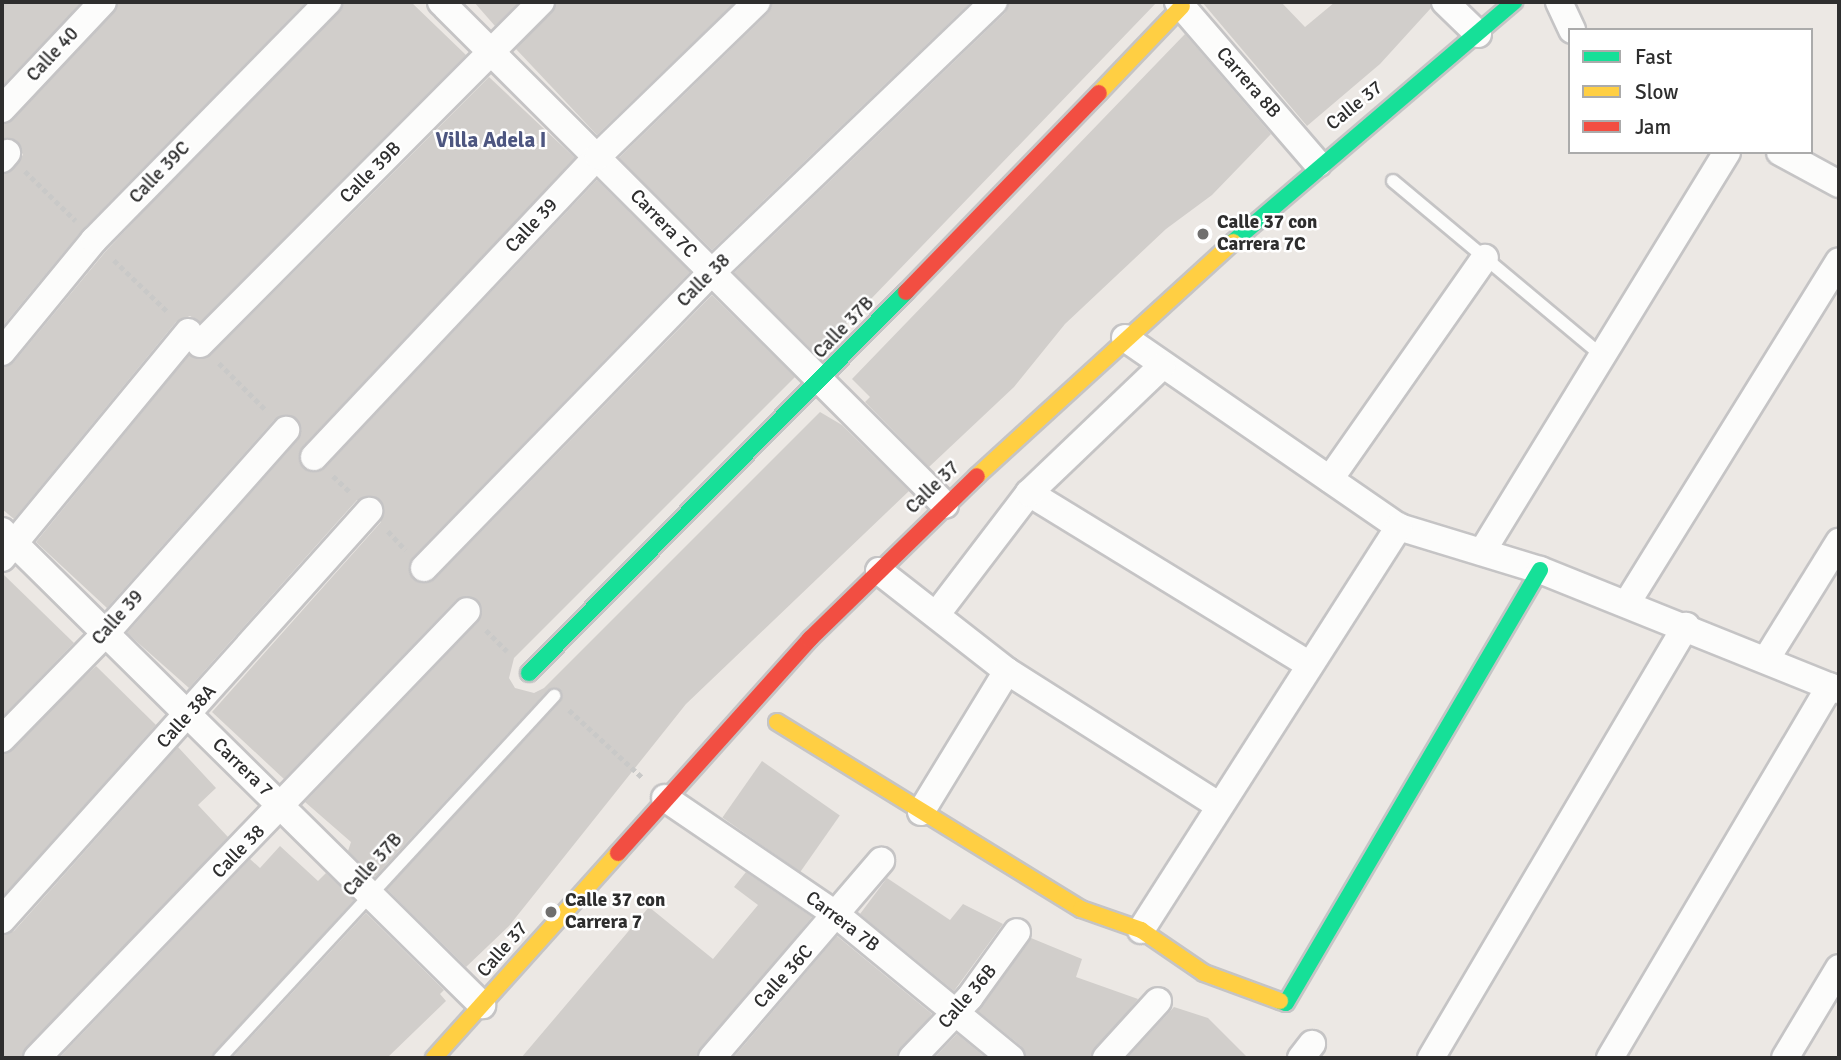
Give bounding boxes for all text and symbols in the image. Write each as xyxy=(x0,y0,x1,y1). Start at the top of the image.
street label: Calle 40 xyxy=(22,23,84,87)
legend xyxy=(1568,28,1813,154)
street label: Carrera 8B xyxy=(1211,43,1285,123)
text: Fast xyxy=(1635,44,1672,70)
street label: Calle 37 xyxy=(1322,76,1388,136)
text: Slow xyxy=(1635,79,1679,105)
text: Jam xyxy=(1635,114,1671,140)
district label: Villa Adela I xyxy=(436,127,546,153)
street label: Calle 39C xyxy=(125,137,195,209)
street label: Calle 39B xyxy=(336,138,406,208)
street label: Carrera 7C xyxy=(625,185,701,263)
street label: Calle 39 xyxy=(501,194,563,258)
place label: Calle 37 con Carrera 7C xyxy=(1217,212,1317,256)
marker: Calle 37 con Carrera 7C xyxy=(1195,226,1211,242)
street label: Calle 38 xyxy=(673,250,735,312)
street label: Calle 37B xyxy=(809,292,879,364)
street label: Calle 37 xyxy=(901,457,965,519)
street label: Calle 39 xyxy=(87,586,149,650)
street label: Calle 38A xyxy=(153,681,221,753)
street label: Carrera 7 xyxy=(207,734,277,802)
street label: Calle 38 xyxy=(208,820,270,884)
street label: Calle 37B xyxy=(339,829,407,901)
street label: Carrera 7B xyxy=(801,887,883,957)
place label: Calle 37 con Carrera 7 xyxy=(565,890,665,934)
marker: Calle 37 con Carrera 7 xyxy=(543,904,559,920)
street label: Calle 37 xyxy=(473,918,533,982)
street label: Calle 36C xyxy=(750,941,818,1013)
street label: Calle 36B xyxy=(934,960,1002,1034)

